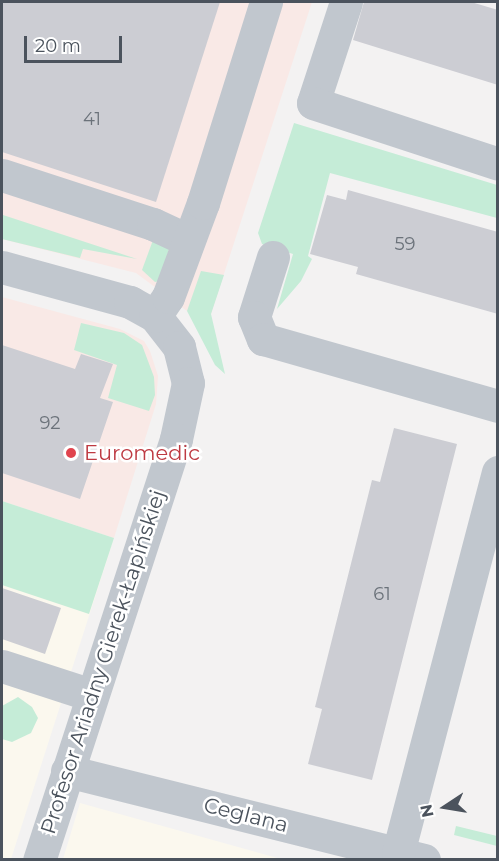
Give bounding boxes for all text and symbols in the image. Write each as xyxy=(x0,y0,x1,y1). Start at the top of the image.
scale bar xyxy=(27,24,124,62)
text: 20 m xyxy=(35,35,81,57)
house number: 41 xyxy=(83,108,101,130)
house number: 59 xyxy=(394,233,416,255)
house number: 92 xyxy=(39,412,61,434)
place label: Euromedic xyxy=(84,440,200,466)
marker: Euromedic xyxy=(62,444,80,462)
street label: Profesor Ariadny Gierek-Łapińskiej xyxy=(35,487,171,837)
house number: 61 xyxy=(373,583,391,605)
north arrow xyxy=(415,777,475,837)
street label: Ceglana xyxy=(201,792,291,838)
text: N xyxy=(416,803,438,819)

